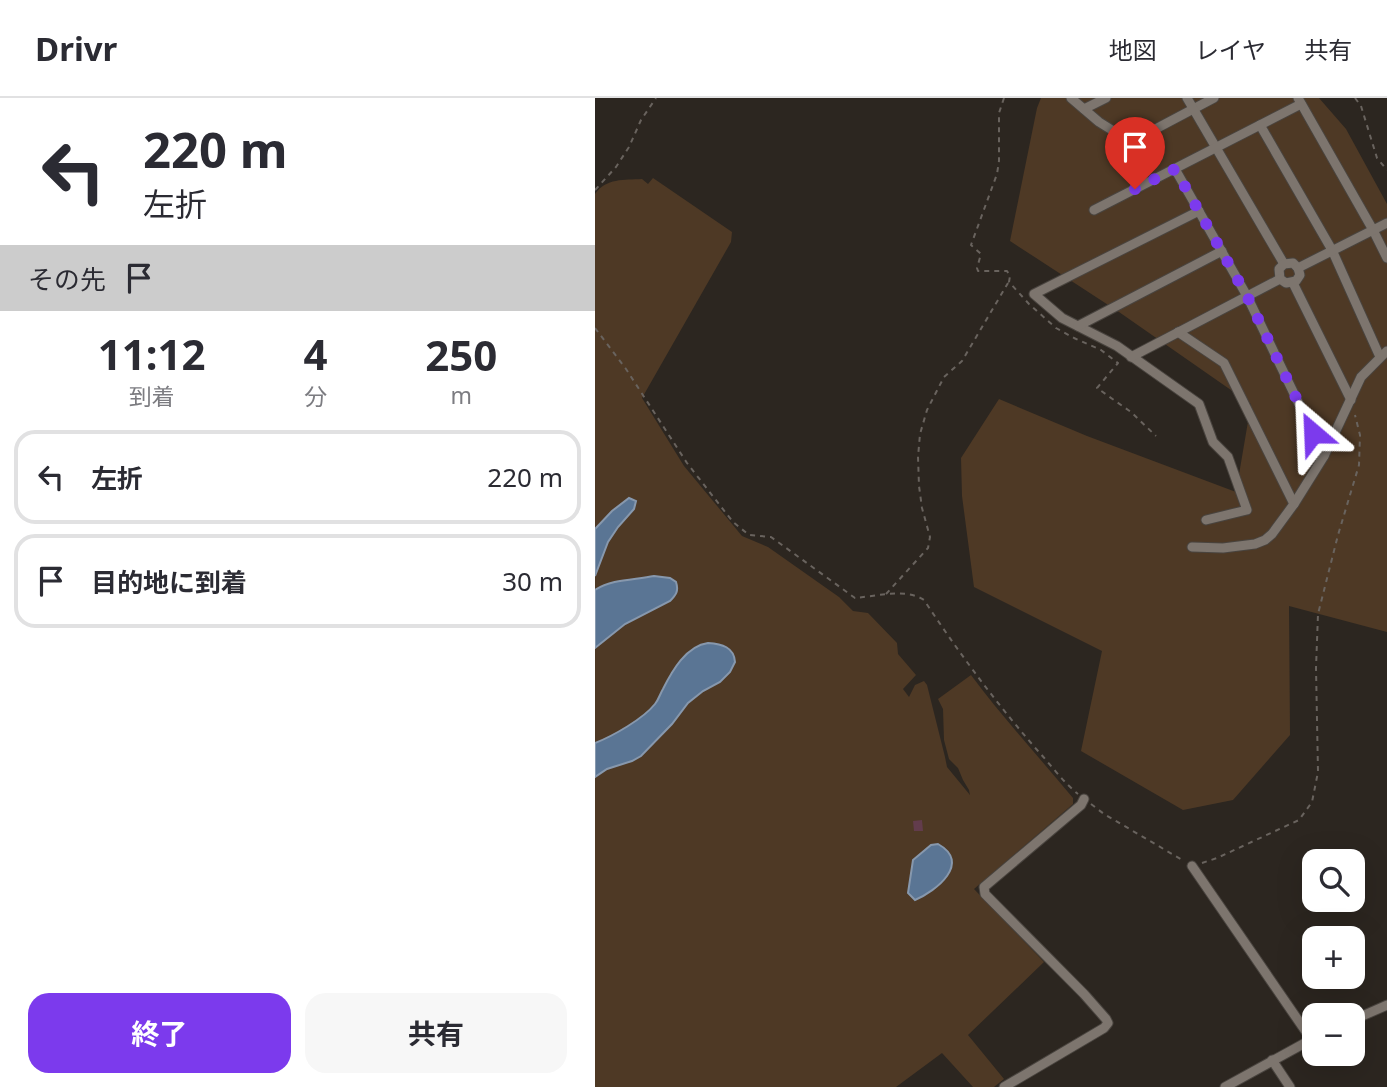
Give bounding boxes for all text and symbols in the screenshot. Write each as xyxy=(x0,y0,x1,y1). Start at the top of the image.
text: Drivr xyxy=(35,26,117,71)
text: 地図 xyxy=(1109,33,1157,66)
text: レイヤ xyxy=(1195,33,1266,66)
text: 共有 xyxy=(1304,33,1352,66)
text: 220 m xyxy=(143,116,288,182)
pin xyxy=(1105,117,1165,189)
icon: left xyxy=(28,126,119,217)
icon: arrive xyxy=(1116,128,1154,166)
text: 左折 xyxy=(143,182,207,225)
icon: arrive xyxy=(120,259,158,297)
text: その先 xyxy=(28,261,106,297)
text: 11:12 xyxy=(98,325,206,382)
text: 4 xyxy=(303,325,327,382)
text: 250 xyxy=(425,326,497,383)
text: m xyxy=(450,379,472,411)
text: 到着 xyxy=(129,380,175,412)
text: 分 xyxy=(304,380,327,412)
position arrow xyxy=(1276,396,1350,470)
icon: left xyxy=(32,458,70,496)
text: 220 m xyxy=(487,459,563,495)
text: 左折 xyxy=(91,460,143,496)
icon: arrive xyxy=(32,562,70,600)
text: 30 m xyxy=(502,563,563,599)
text: 目的地に到着 xyxy=(91,564,247,600)
map controls xyxy=(1302,849,1365,1066)
button: search xyxy=(1302,849,1365,912)
button: + xyxy=(1302,926,1365,989)
button: 終了 xyxy=(28,993,291,1073)
button: 共有 xyxy=(305,993,567,1073)
button: − xyxy=(1302,1003,1365,1066)

